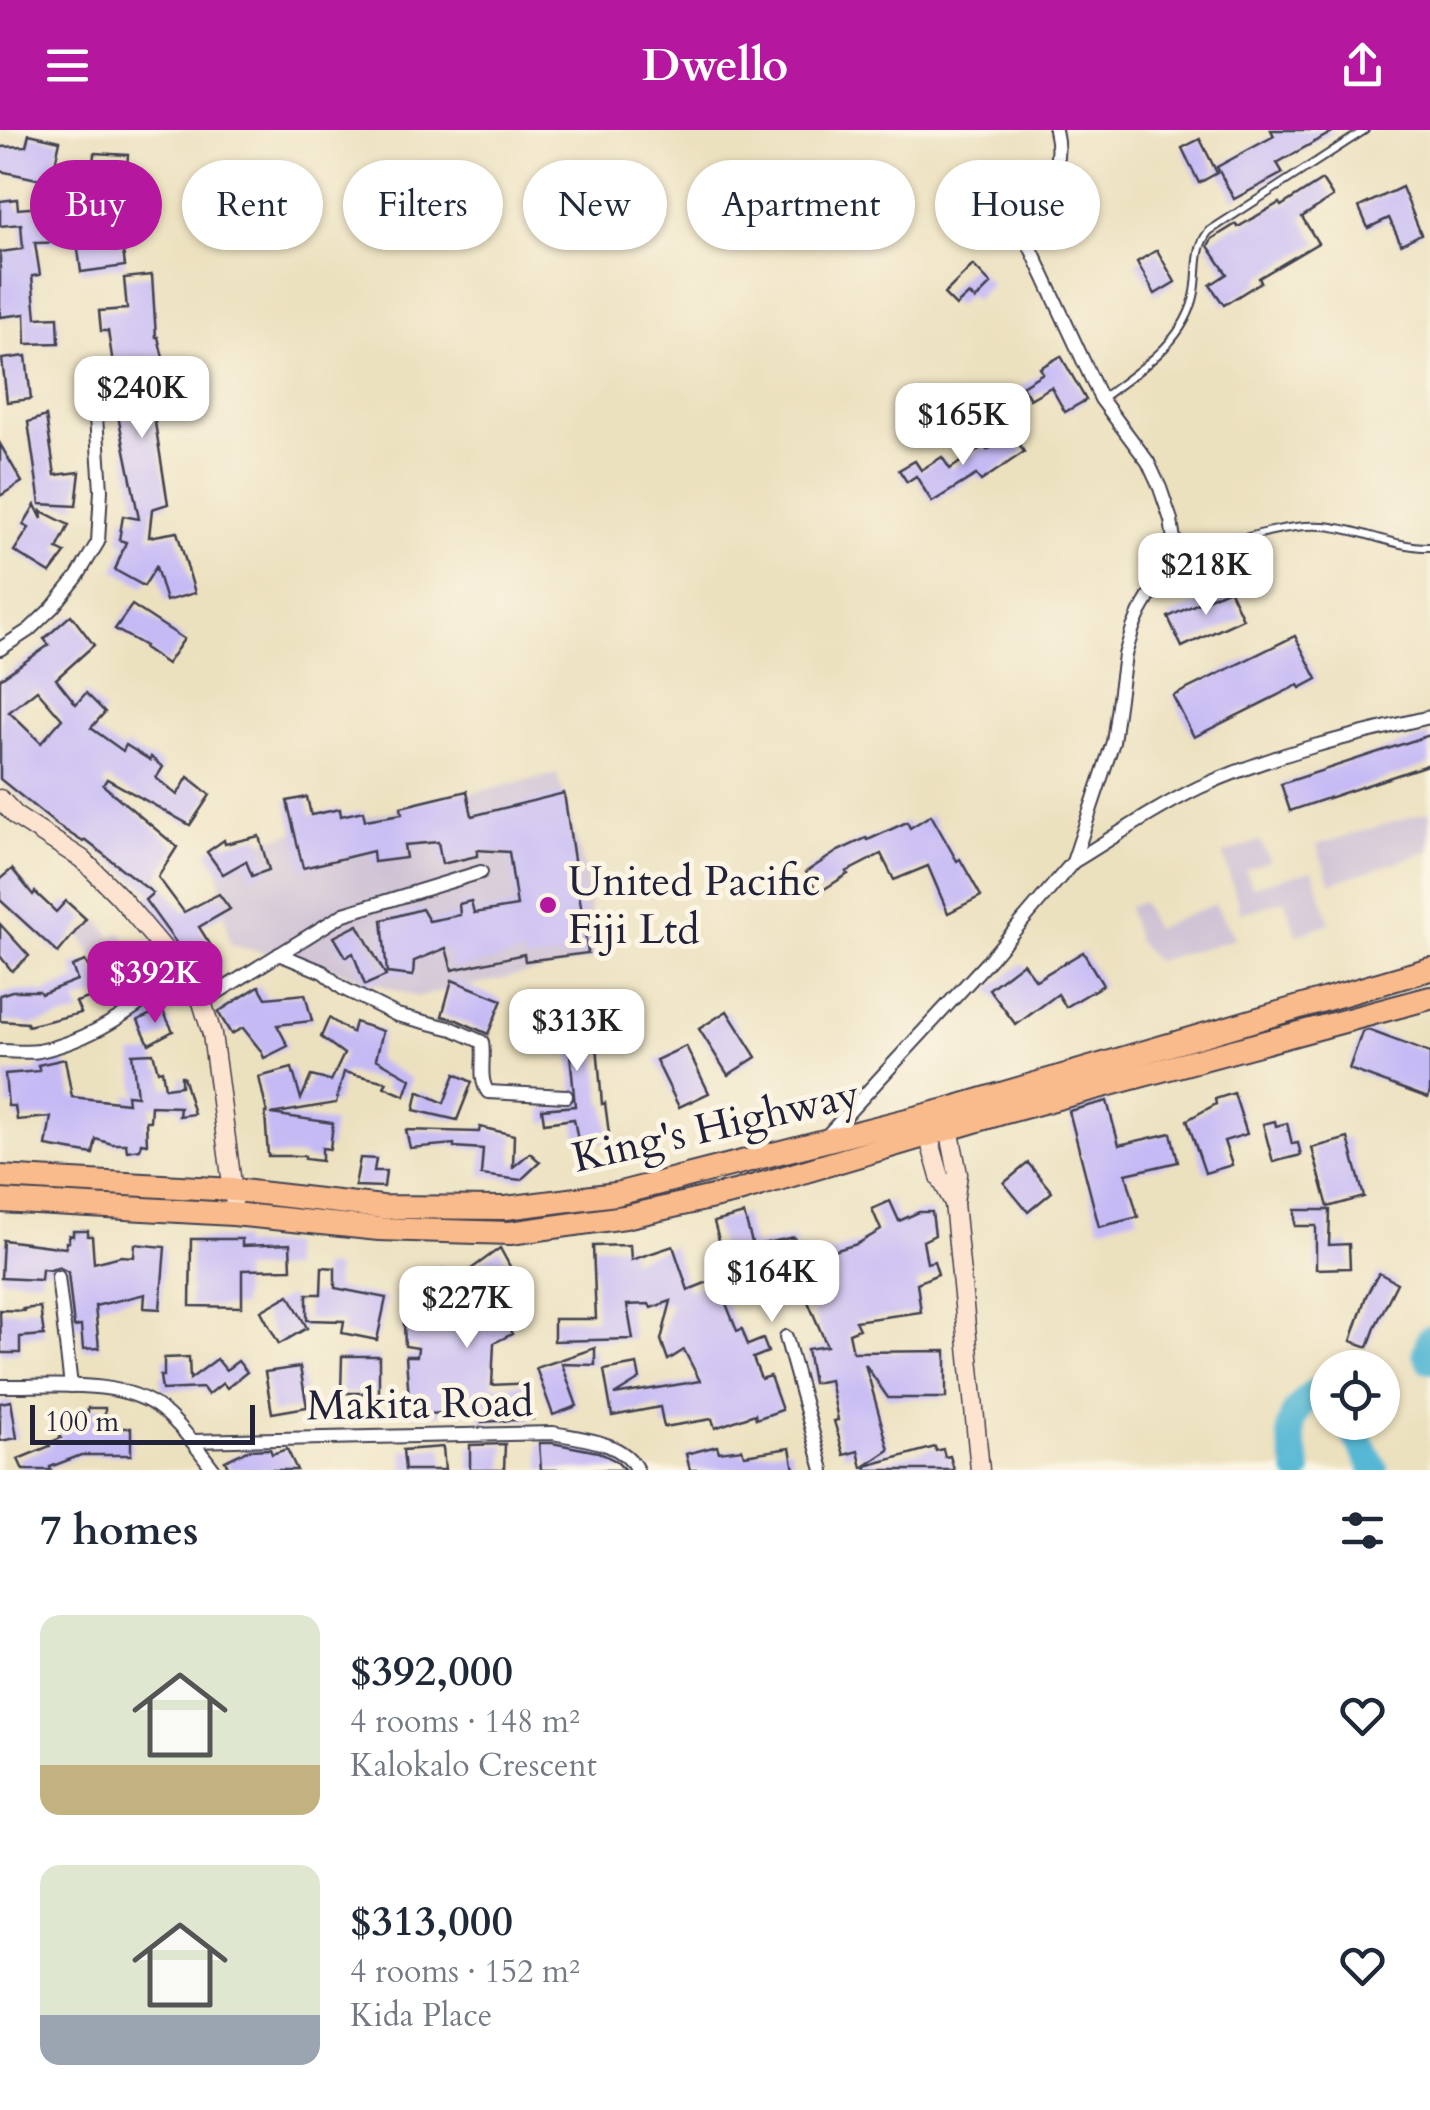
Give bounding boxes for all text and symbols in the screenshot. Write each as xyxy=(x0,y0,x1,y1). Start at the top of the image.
text: Dwello xyxy=(642,35,788,96)
icon: menu xyxy=(40,38,95,93)
icon: share xyxy=(1335,38,1390,93)
chip: Buy xyxy=(30,160,162,250)
chip: Rent xyxy=(182,160,323,250)
chip: Filters xyxy=(343,160,503,250)
chip: New xyxy=(523,160,667,250)
chip: Apartment xyxy=(687,160,915,250)
chip: House xyxy=(935,160,1100,250)
pin: $240K xyxy=(72,356,212,441)
text: $240K xyxy=(96,366,188,410)
pin: $165K xyxy=(893,383,1033,468)
text: $165K xyxy=(917,393,1009,437)
pin: $218K xyxy=(1136,533,1276,618)
text: $218K xyxy=(1160,543,1252,587)
place label: United Pacific Fiji Ltd xyxy=(568,853,821,958)
marker: United Pacific Fiji Ltd xyxy=(537,894,559,916)
pin: $392K xyxy=(85,941,225,1026)
text: $392K xyxy=(109,951,201,995)
pin: $313K xyxy=(507,989,647,1074)
text: $313K xyxy=(531,999,623,1043)
street label: King's Highway xyxy=(567,1065,865,1187)
pin: $164K xyxy=(702,1240,842,1325)
text: $164K xyxy=(726,1250,818,1294)
pin: $227K xyxy=(397,1266,537,1351)
text: $227K xyxy=(421,1276,513,1320)
map controls xyxy=(1310,1350,1400,1440)
button: locate xyxy=(1310,1350,1400,1440)
street label: Makita Road xyxy=(306,1374,534,1434)
scale bar xyxy=(30,1400,255,1444)
text: 100 m xyxy=(45,1403,119,1441)
text: 7 homes xyxy=(40,1502,198,1559)
icon: filters xyxy=(1335,1503,1390,1558)
text: $392,000 xyxy=(350,1643,513,1700)
icon: home xyxy=(120,1655,240,1775)
icon: heart xyxy=(1335,1688,1390,1743)
text: 4 rooms · 148 m² xyxy=(350,1700,580,1744)
text: Kalokalo Crescent xyxy=(350,1744,597,1788)
text: $313,000 xyxy=(350,1893,513,1950)
icon: home xyxy=(120,1905,240,2025)
icon: heart xyxy=(1335,1938,1390,1993)
text: 4 rooms · 152 m² xyxy=(350,1950,580,1994)
text: Kida Place xyxy=(350,1994,492,2038)

